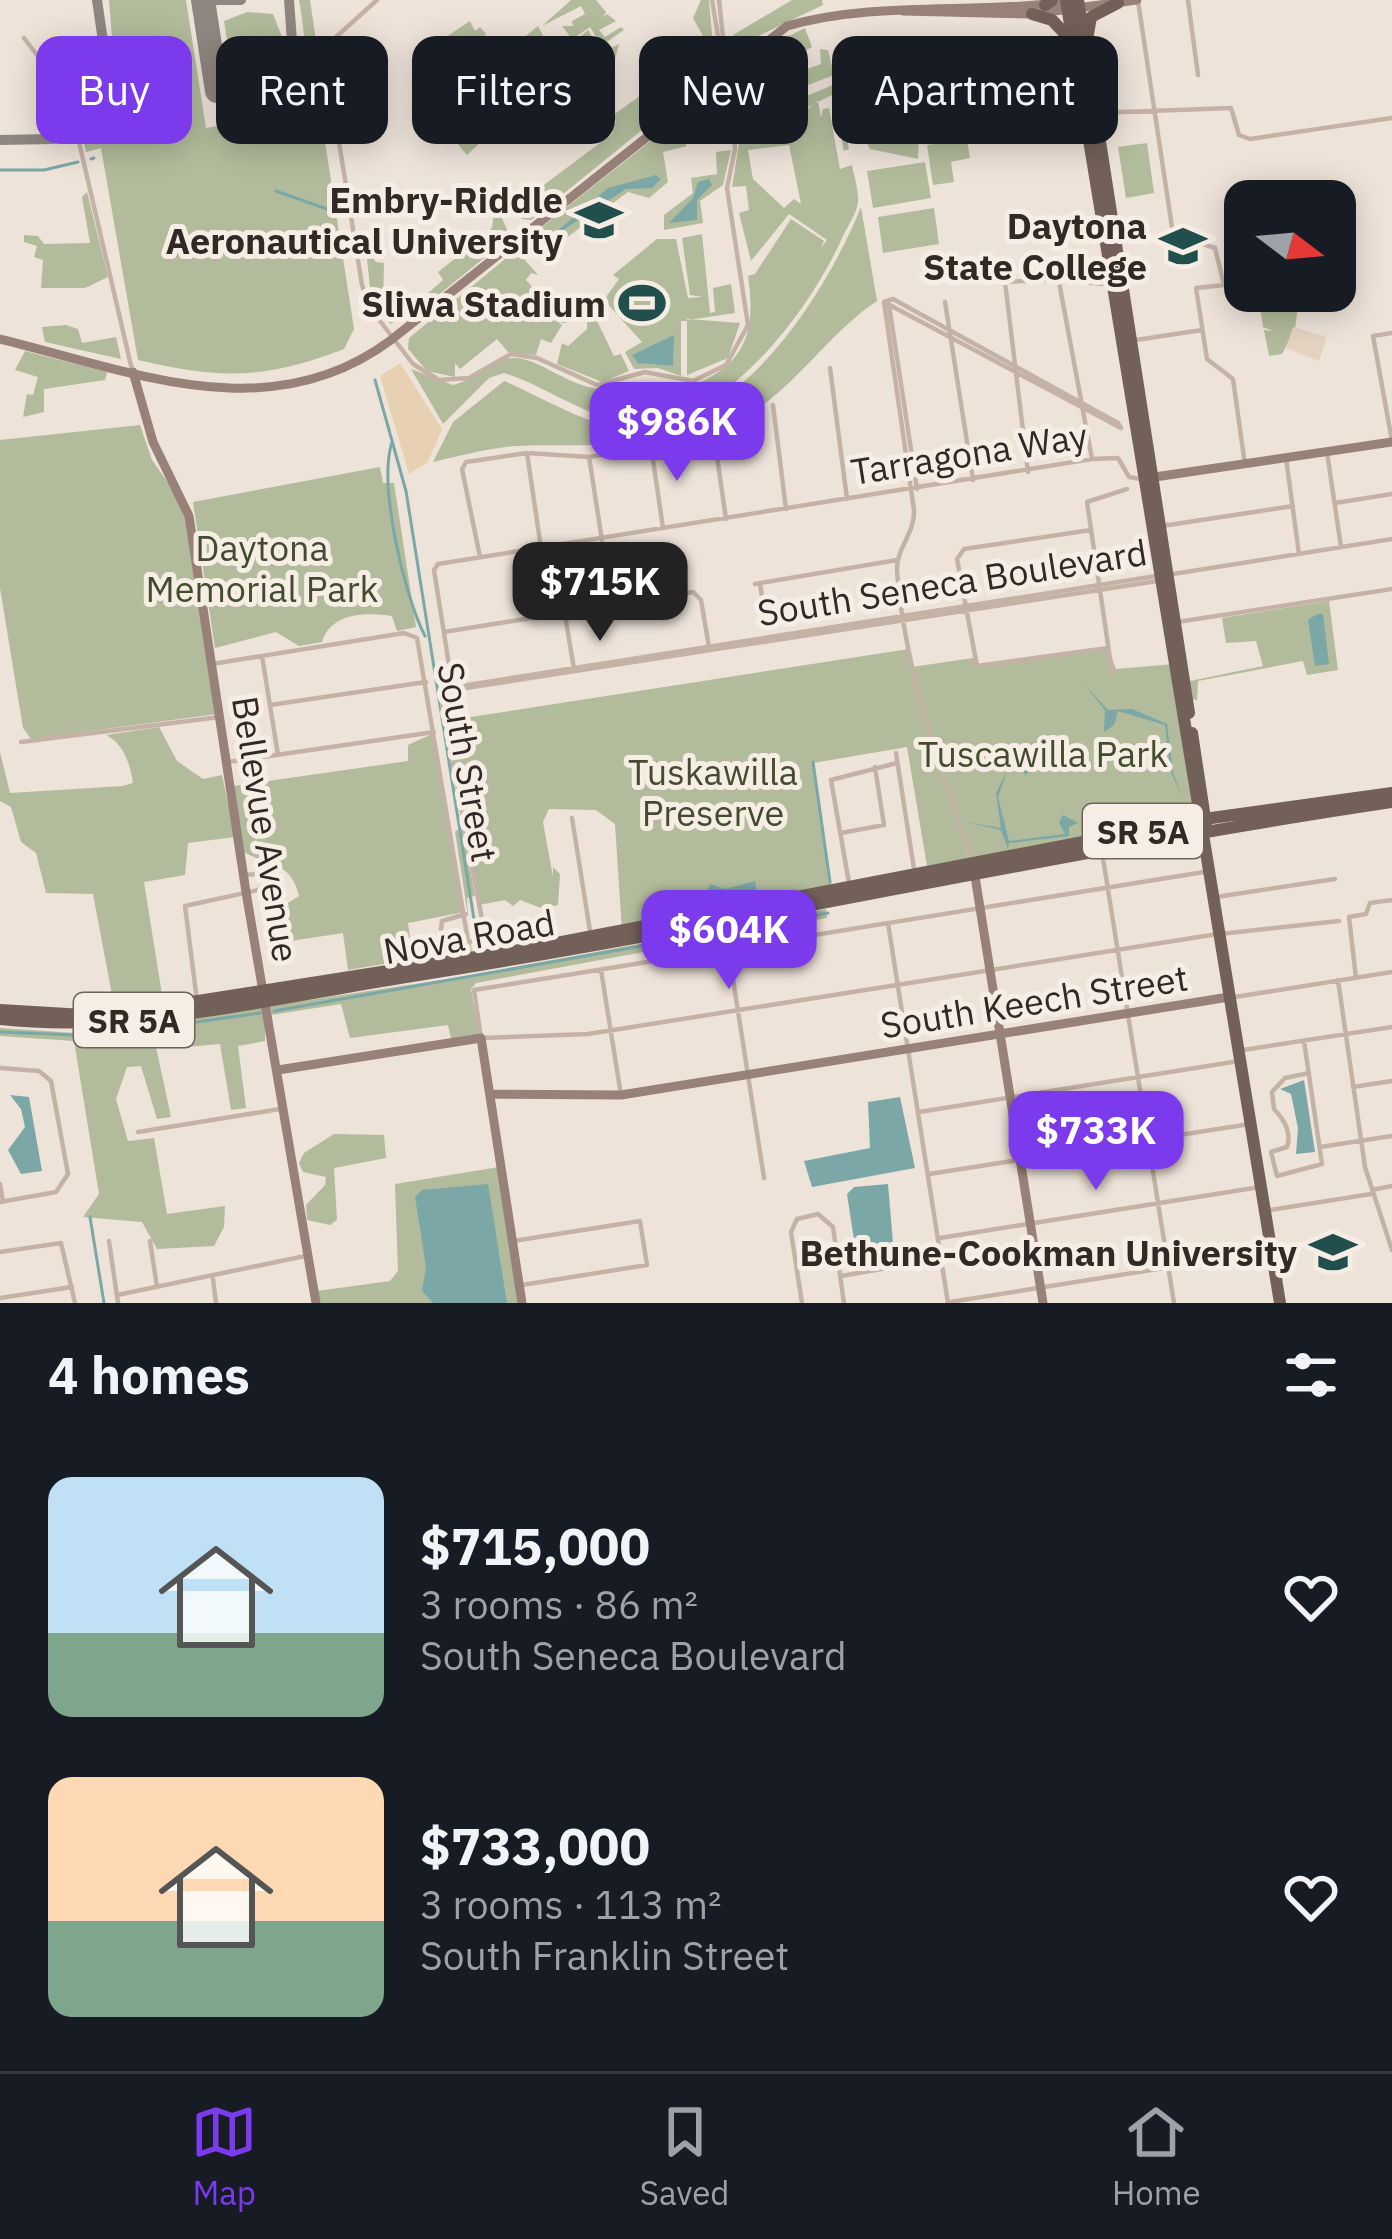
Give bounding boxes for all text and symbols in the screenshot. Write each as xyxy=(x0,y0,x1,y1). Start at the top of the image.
chip: Buy xyxy=(36,36,192,144)
chip: Rent xyxy=(216,36,388,144)
chip: Filters xyxy=(412,36,615,144)
chip: New xyxy=(639,36,808,144)
chip: Apartment xyxy=(832,36,1118,144)
place label: Embry-Riddle Aeronautical University xyxy=(165,176,564,264)
north arrow xyxy=(1224,180,1356,312)
map controls xyxy=(1224,180,1356,312)
school or university icon: Embry-Riddle Aeronautical University xyxy=(574,195,624,245)
place label: Daytona State College xyxy=(923,202,1147,290)
school or university icon: Daytona State College xyxy=(1158,221,1208,271)
sports icon: Sliwa Stadium xyxy=(617,278,667,328)
place label: Sliwa Stadium xyxy=(361,280,606,327)
pin: $986K xyxy=(593,382,761,484)
text: $986K xyxy=(617,395,737,446)
street label: Tarragona Way xyxy=(847,411,1091,495)
park label: Daytona Memorial Park xyxy=(145,524,379,612)
street label: South Seneca Boulevard xyxy=(754,528,1150,636)
pin: $715K xyxy=(516,542,684,644)
text: $715K xyxy=(540,555,660,606)
street label: South Street xyxy=(427,659,509,865)
street label: Bellevue Avenue xyxy=(222,693,310,965)
park label: Tuscawilla Park xyxy=(918,730,1168,777)
park label: Tuskawilla Preserve xyxy=(628,748,798,836)
road number: SR 5A xyxy=(1083,804,1203,858)
pin: $604K xyxy=(645,890,813,992)
street label: Nova Road xyxy=(380,898,558,974)
text: $604K xyxy=(669,903,789,954)
street label: South Keech Street xyxy=(877,954,1191,1048)
road number: SR 5A xyxy=(74,993,194,1047)
pin: $733K xyxy=(1012,1091,1180,1193)
text: $733K xyxy=(1036,1104,1156,1155)
school or university icon: Bethune-Cookman University xyxy=(1308,1227,1358,1277)
place label: Bethune-Cookman University xyxy=(799,1229,1298,1276)
text: 4 homes xyxy=(48,1342,250,1408)
icon: filters xyxy=(1278,1342,1344,1408)
text: $715,000 xyxy=(420,1513,650,1579)
icon: home xyxy=(144,1525,288,1669)
icon: heart xyxy=(1278,1564,1344,1630)
text: 3 rooms · 86 m² xyxy=(420,1579,698,1630)
text: South Seneca Boulevard xyxy=(420,1630,847,1681)
text: $733,000 xyxy=(420,1813,650,1879)
icon: home xyxy=(144,1825,288,1969)
icon: heart xyxy=(1278,1864,1344,1930)
text: 3 rooms · 113 m² xyxy=(420,1879,722,1930)
text: South Franklin Street xyxy=(420,1930,789,1981)
tab: Map xyxy=(191,2099,257,2214)
tab: Saved xyxy=(640,2099,729,2214)
tab: Home xyxy=(1112,2099,1201,2214)

